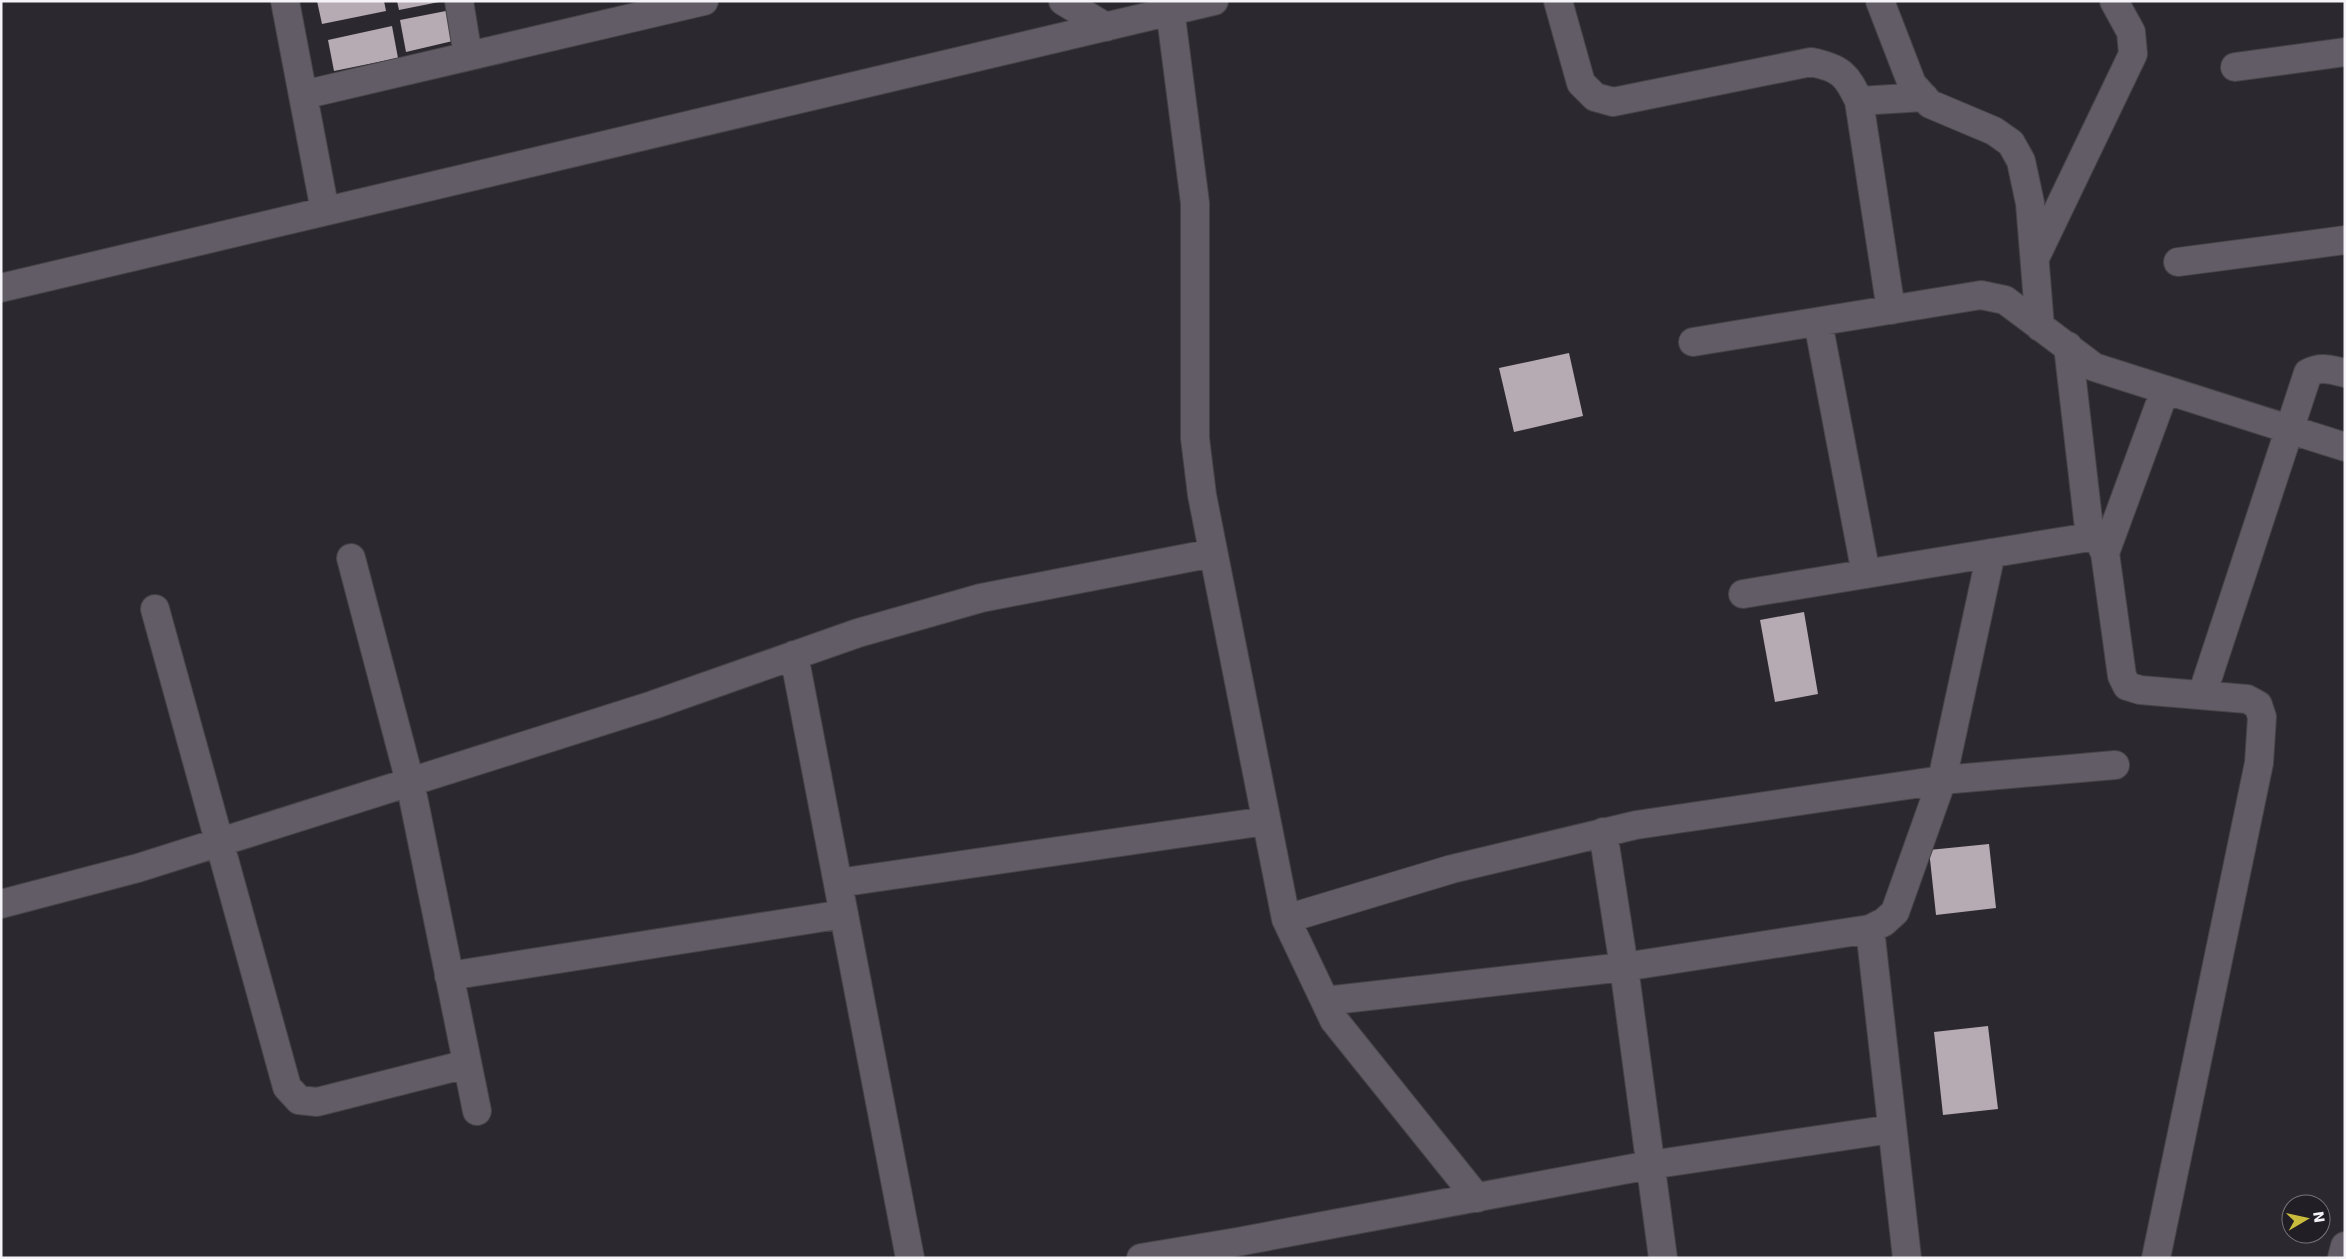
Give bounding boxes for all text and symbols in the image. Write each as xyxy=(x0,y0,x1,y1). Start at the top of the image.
north arrow xyxy=(2281,1194,2331,1244)
text: N xyxy=(2310,1210,2328,1224)

